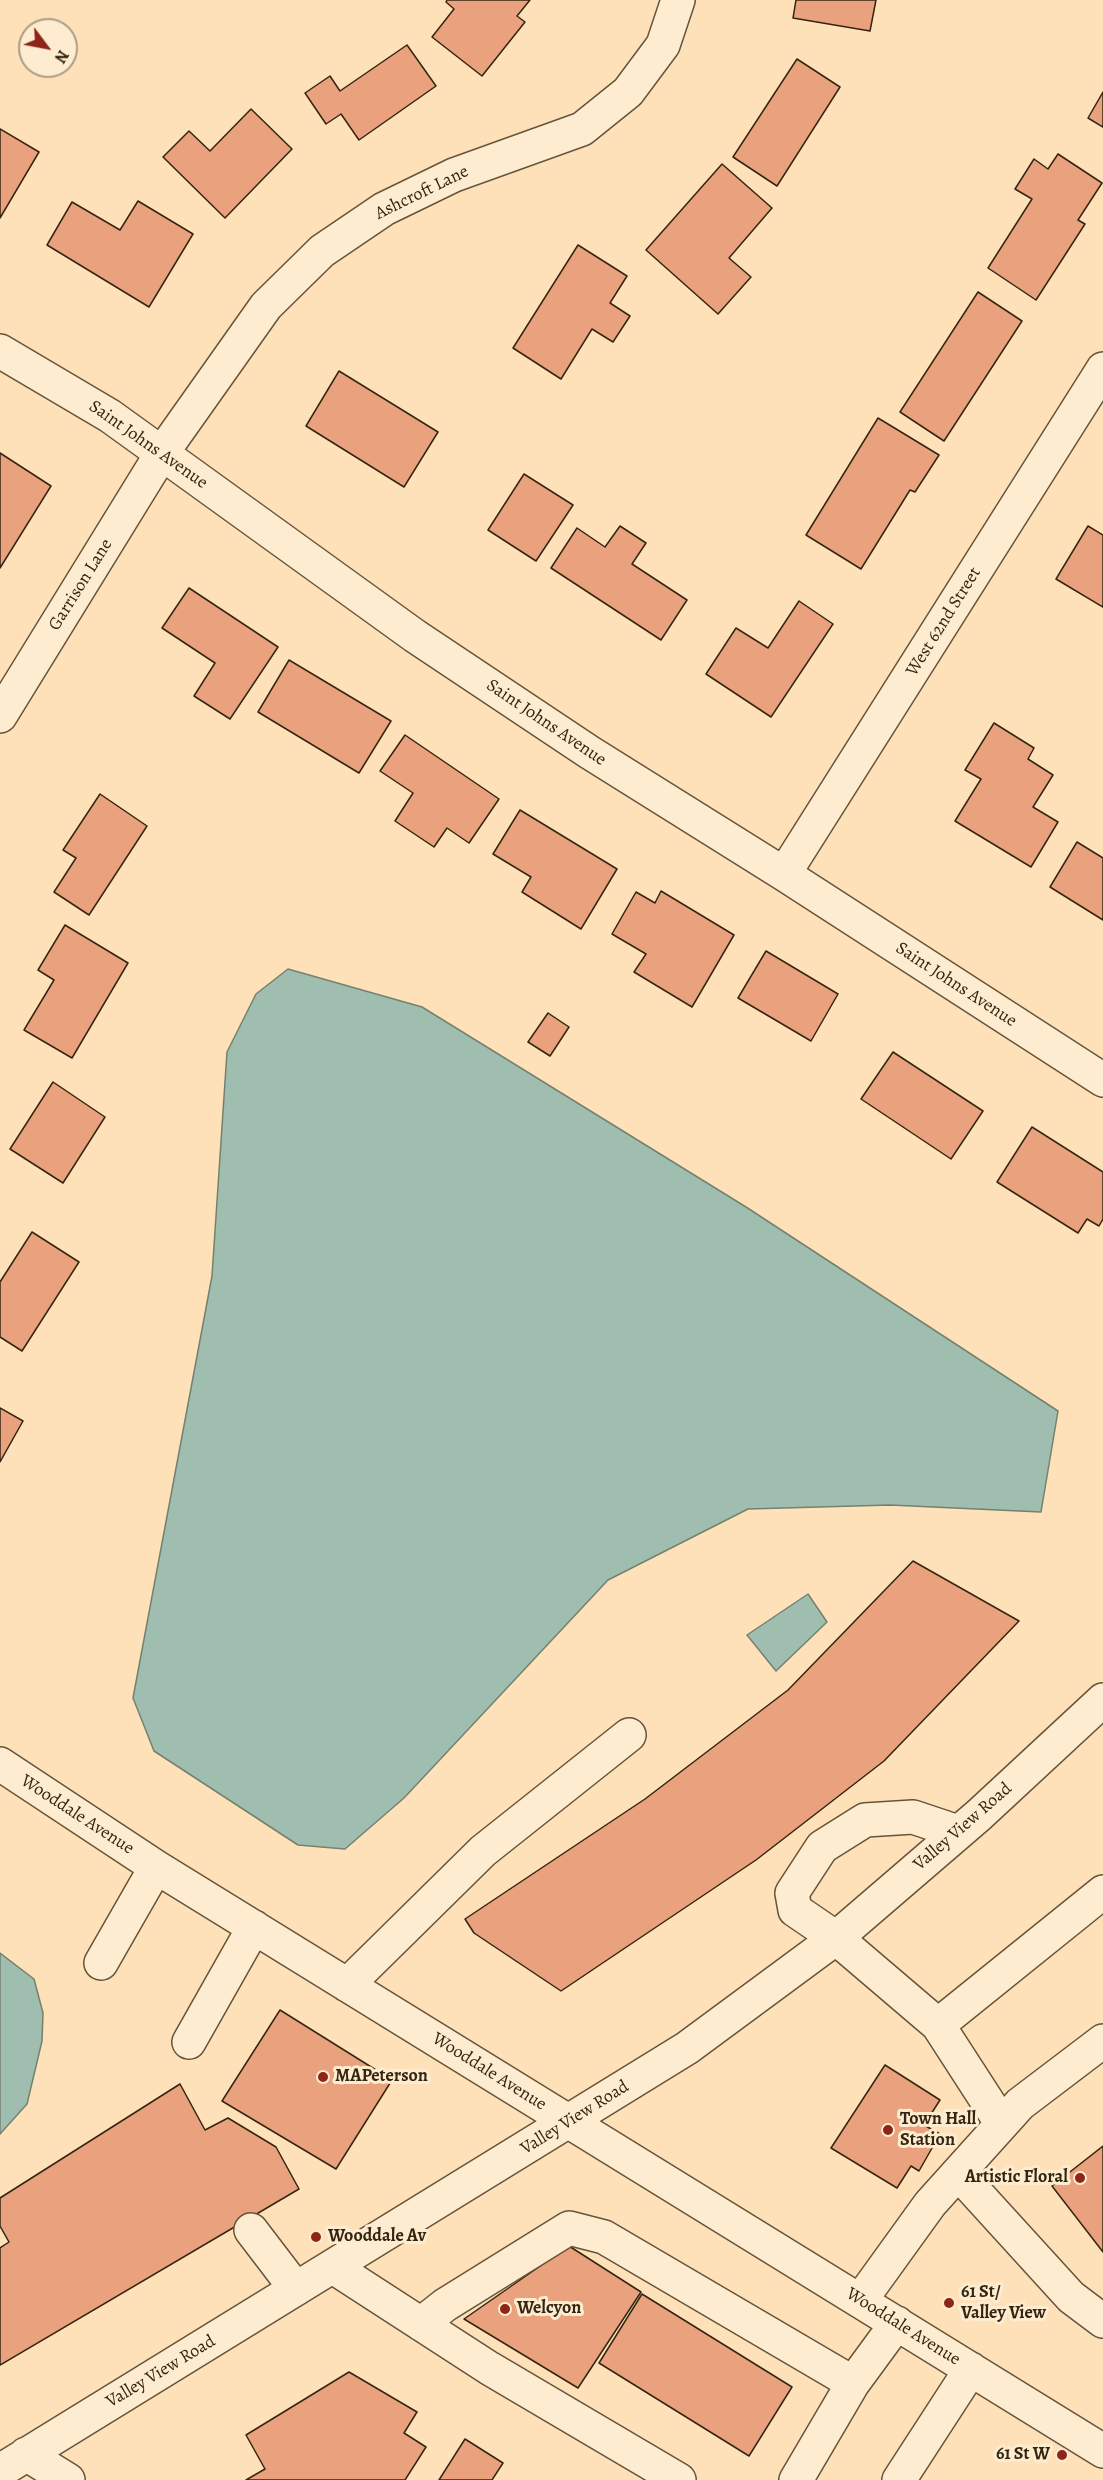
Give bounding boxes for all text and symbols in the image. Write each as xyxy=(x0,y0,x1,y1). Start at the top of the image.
north arrow xyxy=(18,18,78,78)
text: N xyxy=(49,46,74,67)
street label: Ashcroft Lane xyxy=(372,161,472,225)
street label: Saint Johns Avenue xyxy=(84,396,212,494)
street label: Garrison Lane xyxy=(44,535,118,635)
street label: West 62nd Street xyxy=(902,564,986,680)
street label: Saint Johns Avenue xyxy=(482,675,610,771)
street label: Saint Johns Avenue xyxy=(891,938,1021,1032)
street label: Wooddale Avenue xyxy=(16,1770,138,1860)
street label: Valley View Road xyxy=(909,1778,1017,1876)
street label: Wooddale Avenue xyxy=(428,2028,550,2116)
place label: MAPeterson xyxy=(335,2066,428,2088)
marker: MAPeterson xyxy=(316,2070,330,2084)
street label: Valley View Road xyxy=(517,2076,633,2160)
place label: Town Hall Station xyxy=(900,2109,976,2152)
marker: Town Hall Station xyxy=(881,2123,895,2137)
place label: Artistic Floral xyxy=(965,2167,1068,2189)
marker: Artistic Floral xyxy=(1073,2171,1087,2185)
place label: Wooddale Av xyxy=(328,2226,426,2248)
marker: Wooddale Av xyxy=(309,2230,323,2244)
place label: 61 St/ Valley View xyxy=(961,2282,1046,2324)
street label: Wooddale Avenue xyxy=(842,2283,964,2371)
marker: 61 St/ Valley View xyxy=(942,2296,956,2310)
place label: Welcyon xyxy=(517,2298,581,2320)
marker: Welcyon xyxy=(498,2302,512,2316)
street label: Valley View Road xyxy=(103,2331,219,2413)
place label: 61 St W xyxy=(996,2444,1050,2466)
marker: 61 St W xyxy=(1055,2448,1069,2462)

